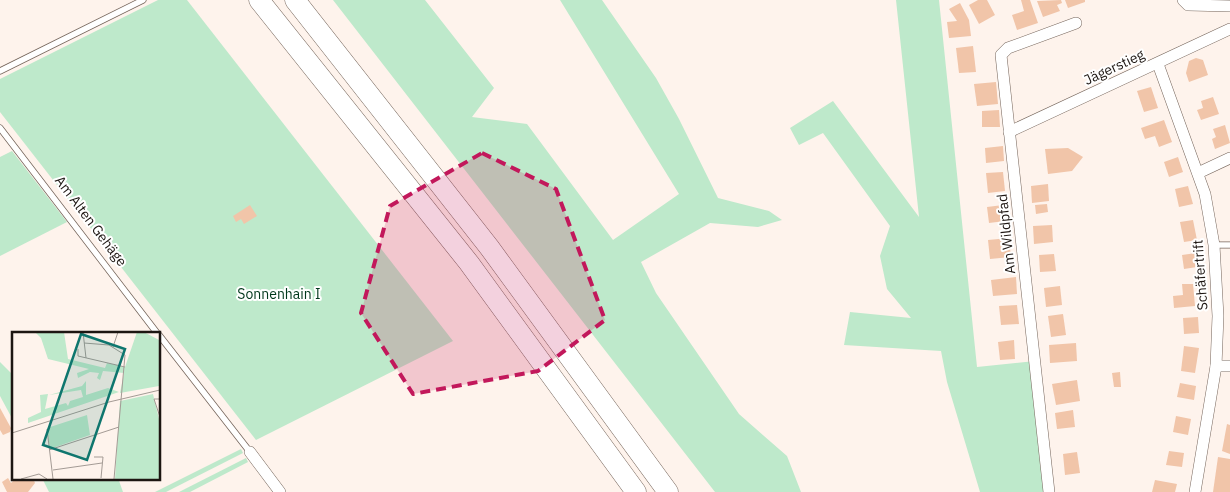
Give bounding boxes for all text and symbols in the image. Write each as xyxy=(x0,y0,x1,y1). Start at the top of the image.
street label: Jägerstieg xyxy=(1081,45,1148,89)
street label: Am Alten Gehäge xyxy=(51,172,131,270)
street label: Am Wildpfad xyxy=(993,193,1019,275)
street label: Schäfertrift xyxy=(1189,239,1211,311)
park label: Sonnenhain I xyxy=(237,285,321,303)
inset map xyxy=(12,332,160,480)

